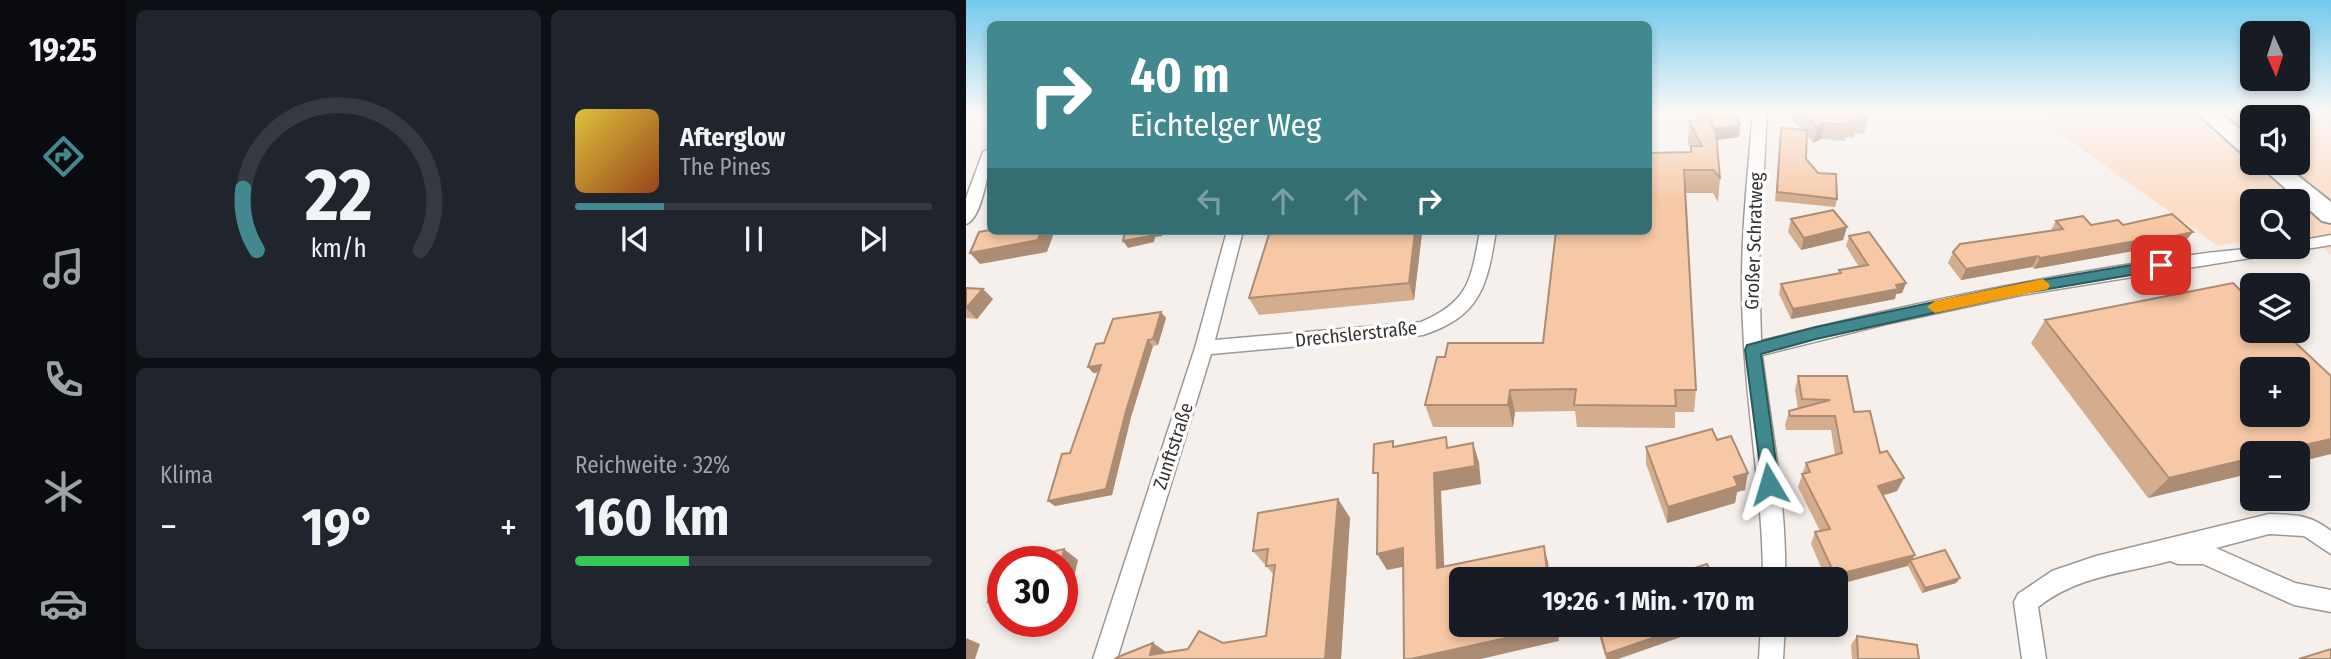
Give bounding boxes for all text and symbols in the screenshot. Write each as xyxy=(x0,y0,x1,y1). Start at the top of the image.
north arrow xyxy=(2240,21,2310,91)
map controls xyxy=(2240,21,2310,511)
text: 19:25 xyxy=(29,31,97,69)
text: 40 m xyxy=(1130,46,1230,105)
icon: right xyxy=(1015,49,1106,140)
button: sound xyxy=(2240,105,2310,175)
text: Eichtelger Weg xyxy=(1130,106,1321,144)
text: Afterglow xyxy=(680,122,785,153)
icon: directions xyxy=(39,132,88,181)
text: 22 xyxy=(304,152,372,239)
text: The Pines xyxy=(680,153,771,181)
street label: Großer Schratweg xyxy=(1740,172,1768,310)
icon: left xyxy=(1191,182,1229,220)
icon: ahead xyxy=(1264,182,1302,220)
icon: ahead xyxy=(1337,182,1375,220)
icon: right xyxy=(1410,182,1448,220)
button: search xyxy=(2240,189,2310,259)
icon: previous xyxy=(616,220,654,258)
icon: pause xyxy=(735,220,773,258)
icon: next xyxy=(854,220,892,258)
text: km/h xyxy=(311,234,366,264)
pin xyxy=(2131,235,2191,295)
icon: music xyxy=(39,244,88,293)
icon: arrive xyxy=(2142,246,2180,284)
button: layers xyxy=(2240,273,2310,343)
street label: Drechslerstraße xyxy=(1294,316,1418,352)
icon: phone xyxy=(39,355,88,404)
button: + xyxy=(2240,357,2310,427)
street label: Zunftstraße xyxy=(1148,400,1198,492)
button: − xyxy=(2240,441,2310,511)
position arrow xyxy=(1732,447,1806,521)
text: Reichweite · 32% xyxy=(575,451,730,479)
text: Klima xyxy=(160,461,213,489)
icon: climate xyxy=(39,467,88,516)
text: 160 km xyxy=(575,486,730,549)
text: 19° xyxy=(302,496,375,559)
text: − xyxy=(160,504,177,550)
text: + xyxy=(500,504,517,550)
speed limit sign: 30 xyxy=(987,546,1078,637)
icon: car xyxy=(39,579,88,628)
text: 19:26 · 1 Min. · 170 m xyxy=(1542,586,1755,617)

